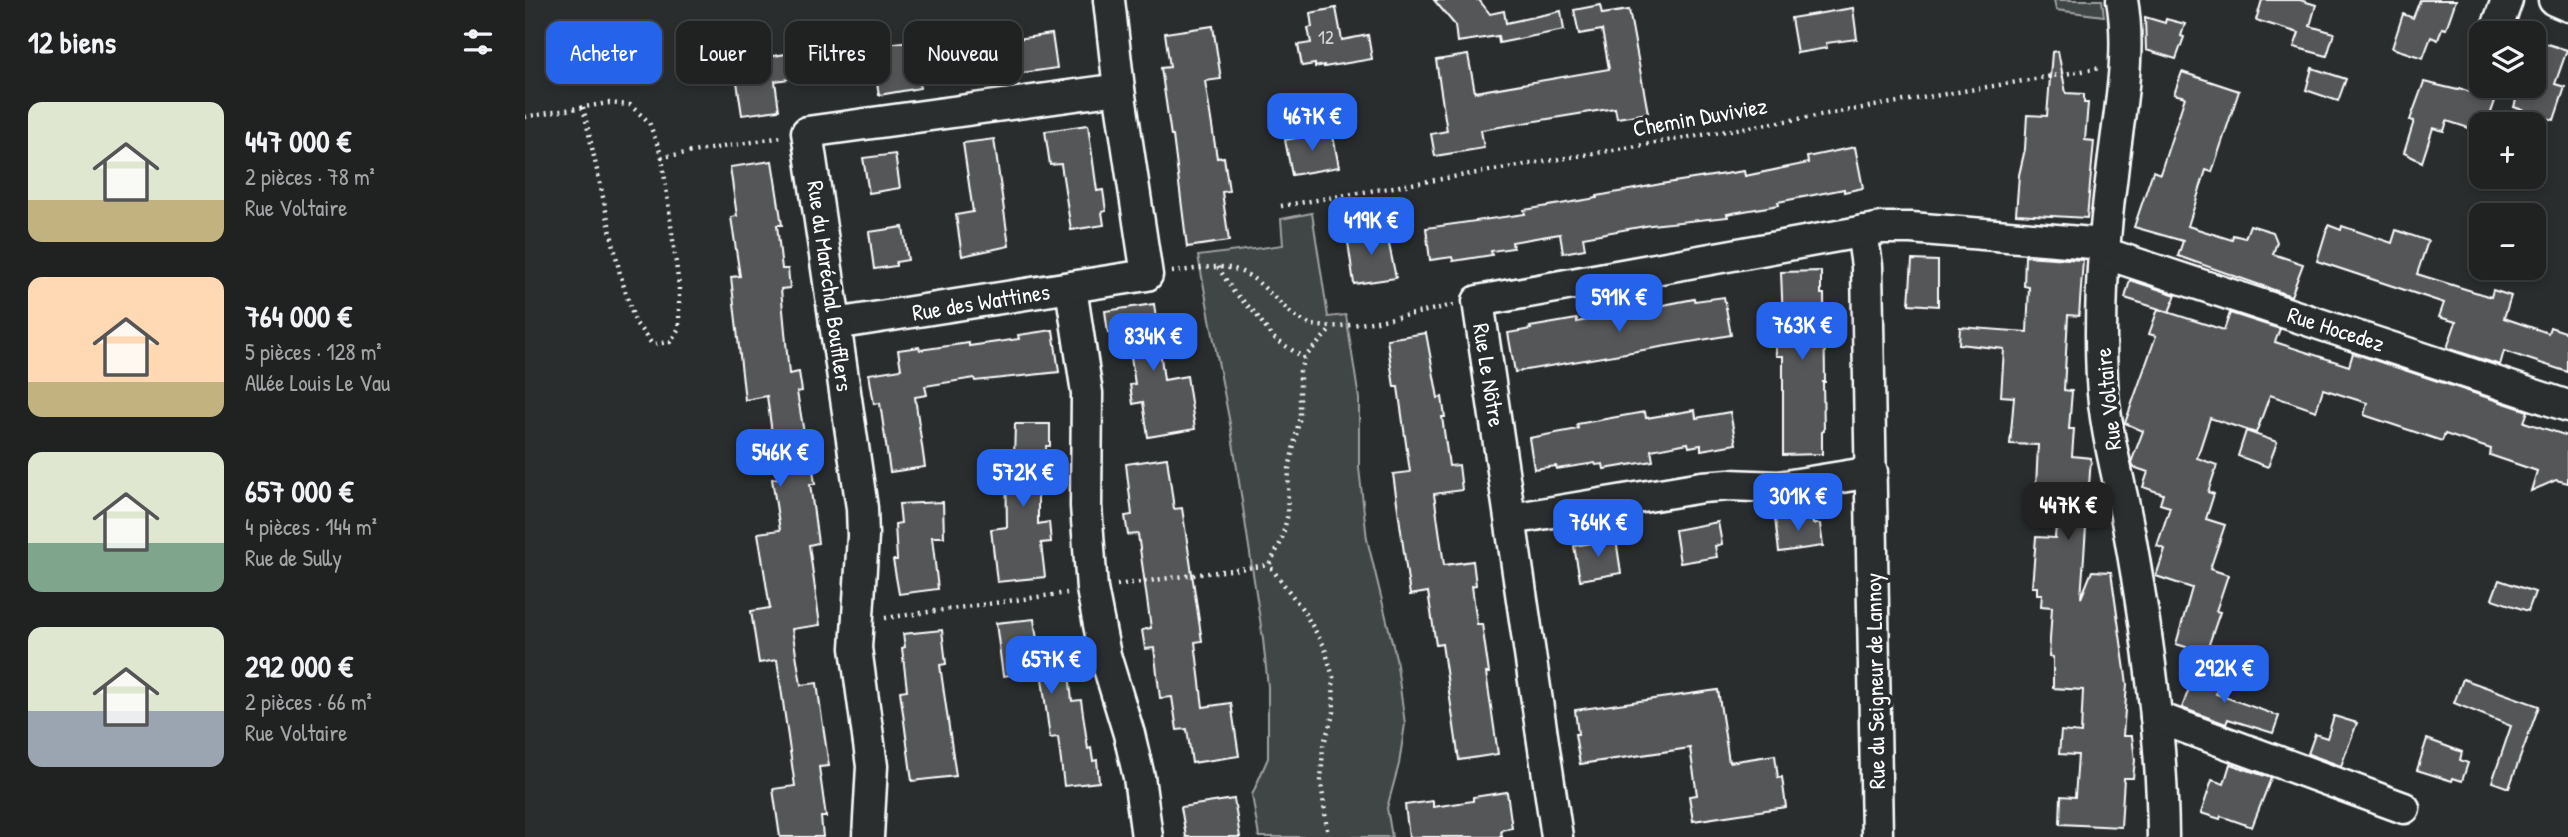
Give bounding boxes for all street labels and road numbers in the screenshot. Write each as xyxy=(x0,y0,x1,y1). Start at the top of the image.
street label: Chemin Duviviez xyxy=(1630,89,1770,144)
street label: Rue du Maréchal Boufflers xyxy=(800,179,861,393)
street label: Rue des Wattines xyxy=(910,275,1052,328)
street label: Rue Hocedez xyxy=(2284,298,2389,359)
street label: Rue Le Nôtre xyxy=(1466,321,1513,429)
street label: Rue Voltaire xyxy=(2087,346,2128,452)
street label: Rue du Seigneur de Lannoy xyxy=(1857,572,1892,789)

